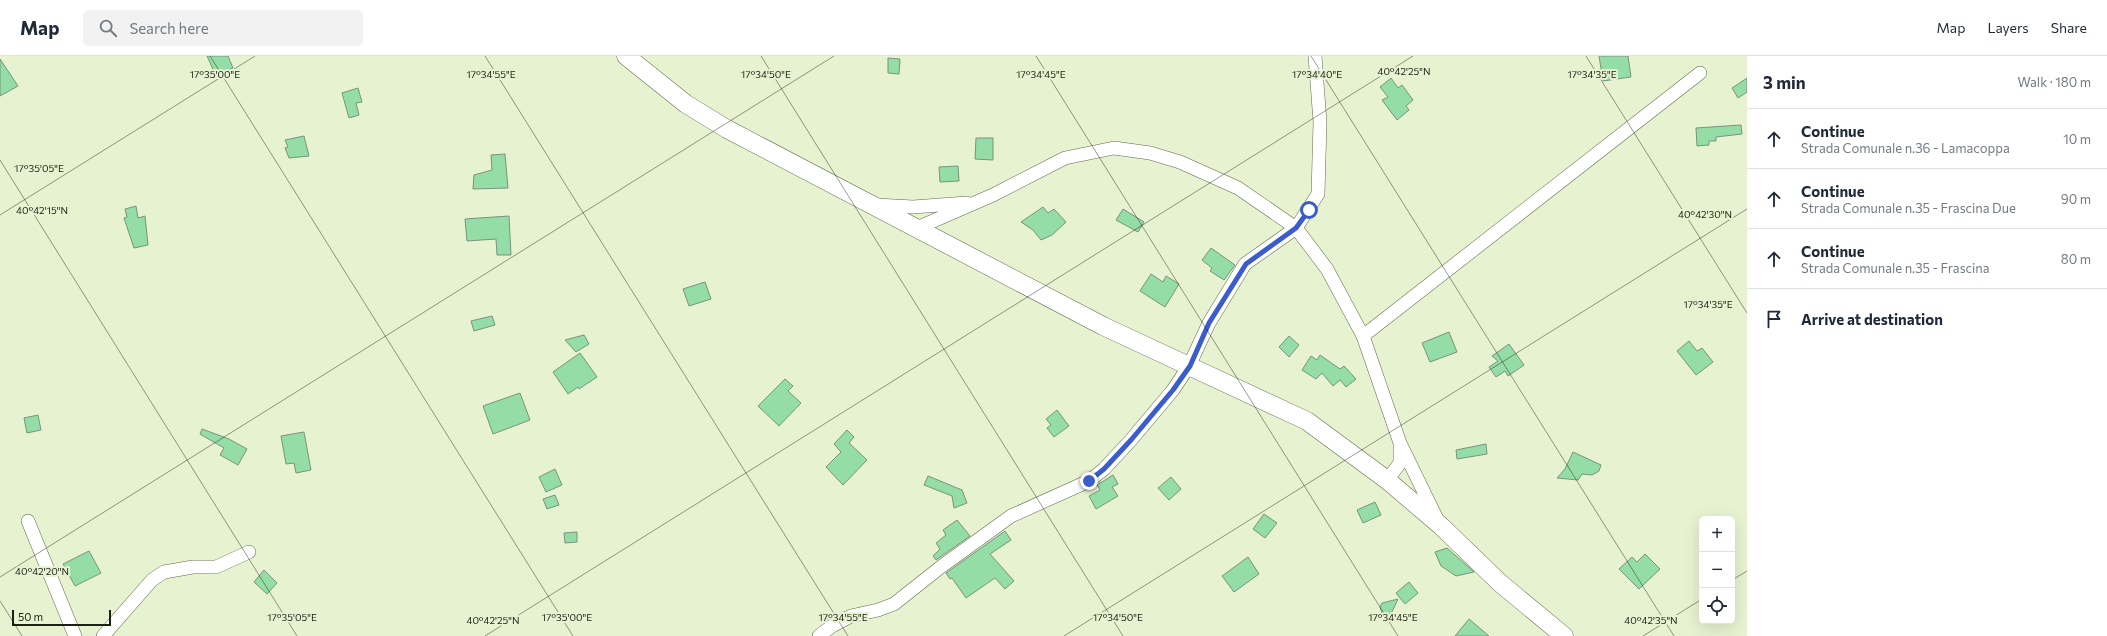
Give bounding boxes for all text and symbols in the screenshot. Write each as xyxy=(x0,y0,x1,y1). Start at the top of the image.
search box xyxy=(83,10,363,46)
text: Map xyxy=(20,16,59,39)
icon: search xyxy=(97,17,119,39)
text: Search here xyxy=(129,19,209,37)
text: Map xyxy=(1937,19,1965,36)
text: Layers xyxy=(1987,19,2029,36)
text: Share xyxy=(2051,19,2087,36)
text: 40°42'25"N xyxy=(1377,65,1431,77)
text: 17°35'00"E xyxy=(190,68,240,80)
text: 17°34'55"E xyxy=(466,68,516,80)
text: 17°34'50"E xyxy=(741,68,791,80)
text: 17°34'45"E xyxy=(1016,68,1066,80)
text: 17°34'40"E xyxy=(1292,68,1342,80)
text: 17°34'35"E xyxy=(1567,68,1617,80)
text: 3 min xyxy=(1763,72,1806,93)
text: Walk · 180 m xyxy=(2017,74,2091,90)
text: Continue xyxy=(1801,122,1865,140)
icon: ahead xyxy=(1763,128,1785,150)
text: 10 m xyxy=(2063,131,2091,147)
text: Strada Comunale n.36 - Lamacoppa xyxy=(1801,140,2010,156)
text: 17°35'05"E xyxy=(14,162,64,174)
text: Continue xyxy=(1801,182,1865,200)
icon: ahead xyxy=(1763,188,1785,210)
text: 90 m xyxy=(2061,191,2091,207)
text: Strada Comunale n.35 - Frascina Due xyxy=(1801,200,2016,216)
route start xyxy=(1300,201,1318,219)
text: 40°42'15"N xyxy=(16,204,68,216)
text: 40°42'30"N xyxy=(1678,208,1732,220)
text: Continue xyxy=(1801,242,1865,260)
icon: ahead xyxy=(1763,248,1785,270)
text: 80 m xyxy=(2061,251,2091,267)
text: Strada Comunale n.35 - Frascina xyxy=(1801,260,1990,276)
text: 17°34'35"E xyxy=(1683,298,1733,310)
icon: arrive xyxy=(1763,308,1785,330)
text: Arrive at destination xyxy=(1801,310,1943,328)
route end xyxy=(1080,472,1098,490)
map controls xyxy=(1699,516,1735,624)
button: + xyxy=(1699,516,1735,552)
button: − xyxy=(1699,552,1735,588)
text: 40°42'20"N xyxy=(15,565,69,577)
button: locate xyxy=(1699,588,1735,624)
scale bar xyxy=(12,608,111,627)
text: 50 m xyxy=(18,610,43,623)
text: 17°35'05"E xyxy=(267,611,317,623)
text: 17°35'00"E xyxy=(542,611,592,623)
text: 17°34'55"E xyxy=(818,611,868,623)
text: 17°34'50"E xyxy=(1093,611,1143,623)
text: 17°34'45"E xyxy=(1368,611,1418,623)
text: 40°42'25"N xyxy=(466,614,520,626)
text: 40°42'35"N xyxy=(1624,614,1678,626)

